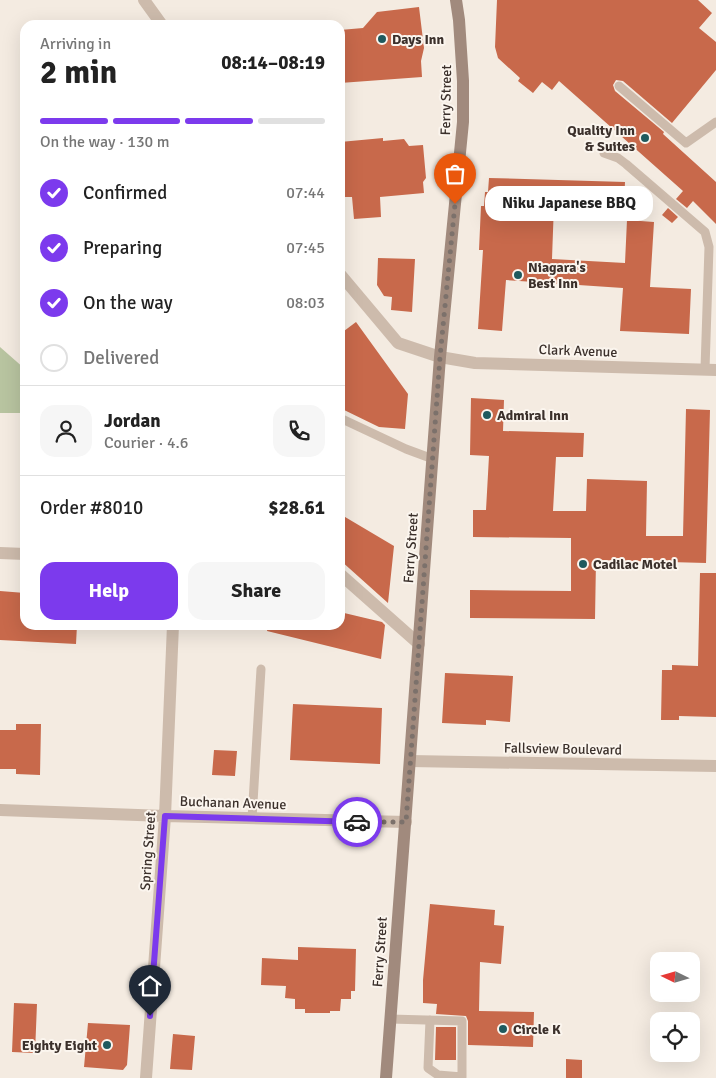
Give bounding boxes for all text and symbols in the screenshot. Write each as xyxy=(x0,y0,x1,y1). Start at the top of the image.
place label: Days Inn xyxy=(392,31,445,48)
marker: Days Inn xyxy=(376,33,388,45)
text: Arriving in xyxy=(40,34,111,54)
text: 08:14–08:19 xyxy=(221,51,325,75)
text: 2 min xyxy=(40,53,117,92)
street label: Ferry Street xyxy=(437,64,455,135)
place label: Quality Inn & Suites xyxy=(567,122,635,155)
text: On the way · 130 m xyxy=(40,132,170,152)
marker: Quality Inn & Suites xyxy=(639,132,651,144)
pin xyxy=(434,153,476,204)
icon: bag xyxy=(441,160,469,188)
icon: check xyxy=(40,179,68,207)
text: Confirmed xyxy=(83,181,167,205)
text: 07:44 xyxy=(286,183,325,203)
callout: Niku Japanese BBQ xyxy=(485,186,652,222)
text: Niku Japanese BBQ xyxy=(502,193,636,213)
icon: check xyxy=(40,234,68,262)
text: Preparing xyxy=(83,236,162,260)
text: 07:45 xyxy=(286,238,325,258)
place label: Niagara's Best Inn xyxy=(528,259,586,292)
marker: Niagara's Best Inn xyxy=(512,269,524,281)
icon: check xyxy=(40,289,68,317)
text: On the way xyxy=(83,291,173,315)
text: 08:03 xyxy=(286,293,325,313)
street label: Clark Avenue xyxy=(538,341,618,361)
text: Delivered xyxy=(83,346,159,370)
button: person xyxy=(40,405,92,457)
button: phone xyxy=(273,405,325,457)
place label: Admiral Inn xyxy=(497,407,569,424)
text: Jordan xyxy=(104,409,161,433)
marker: Admiral Inn xyxy=(481,409,493,421)
text: Courier · 4.6 xyxy=(104,433,188,453)
text: Order #8010 xyxy=(40,496,143,520)
text: $28.61 xyxy=(268,496,325,520)
street label: Ferry Street xyxy=(400,512,422,584)
place label: Cadilac Motel xyxy=(593,556,678,573)
marker: Cadilac Motel xyxy=(577,558,589,570)
button: Help xyxy=(40,562,178,620)
button: Share xyxy=(188,562,325,620)
street label: Fallsview Boulevard xyxy=(504,739,622,759)
street label: Buchanan Avenue xyxy=(179,793,287,813)
courier xyxy=(332,797,382,847)
icon: car xyxy=(343,808,371,836)
street label: Spring Street xyxy=(137,811,159,891)
street label: Ferry Street xyxy=(369,916,391,988)
north arrow xyxy=(650,952,700,1002)
map controls xyxy=(650,952,700,1062)
pin xyxy=(129,965,171,1016)
icon: home xyxy=(136,972,164,1000)
button: locate xyxy=(650,1012,700,1062)
place label: Circle K xyxy=(513,1021,561,1038)
marker: Circle K xyxy=(497,1023,509,1035)
place label: Eighty Eight xyxy=(22,1037,98,1054)
marker: Eighty Eight xyxy=(101,1039,113,1051)

